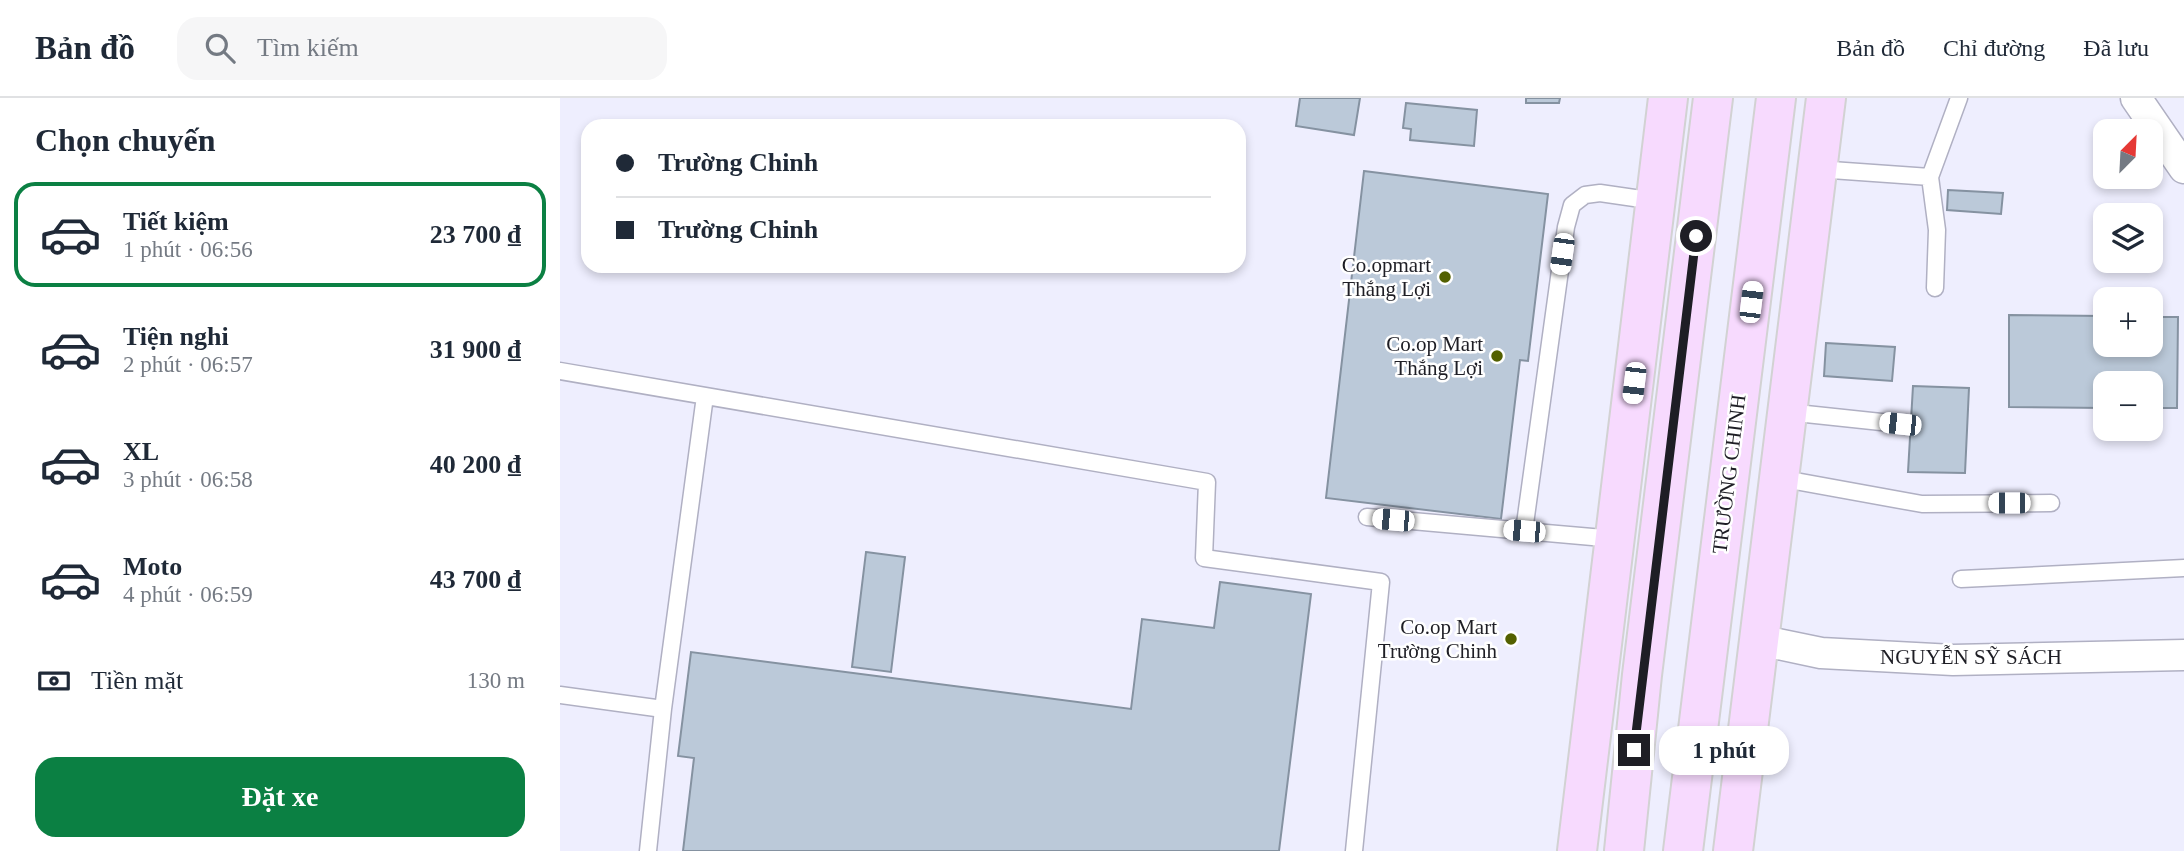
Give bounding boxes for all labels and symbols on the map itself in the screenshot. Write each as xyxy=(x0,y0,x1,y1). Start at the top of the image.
north arrow xyxy=(2093,119,2163,189)
route start xyxy=(1680,220,1712,252)
car xyxy=(1549,232,1576,276)
place label: Co.opmart Thắng Lợi xyxy=(1342,253,1431,301)
marker: Co.opmart Thắng Lợi xyxy=(1437,269,1453,285)
car xyxy=(1739,280,1764,324)
place label: Co.op Mart Thắng Lợi xyxy=(1386,332,1483,380)
marker: Co.op Mart Thắng Lợi xyxy=(1489,348,1505,364)
car xyxy=(1622,361,1647,405)
street label: TRƯỜNG CHINH xyxy=(1707,393,1751,555)
car xyxy=(1879,411,1922,437)
car xyxy=(1989,493,2031,514)
car xyxy=(1372,508,1415,532)
car xyxy=(1503,519,1546,543)
place label: Co.op Mart Trường Chinh xyxy=(1378,615,1497,663)
marker: Co.op Mart Trường Chinh xyxy=(1503,631,1519,647)
street label: NGUYỄN SỸ SÁCH xyxy=(1880,645,2062,669)
callout: 1 phút xyxy=(1658,726,1788,774)
route end xyxy=(1618,734,1650,766)

